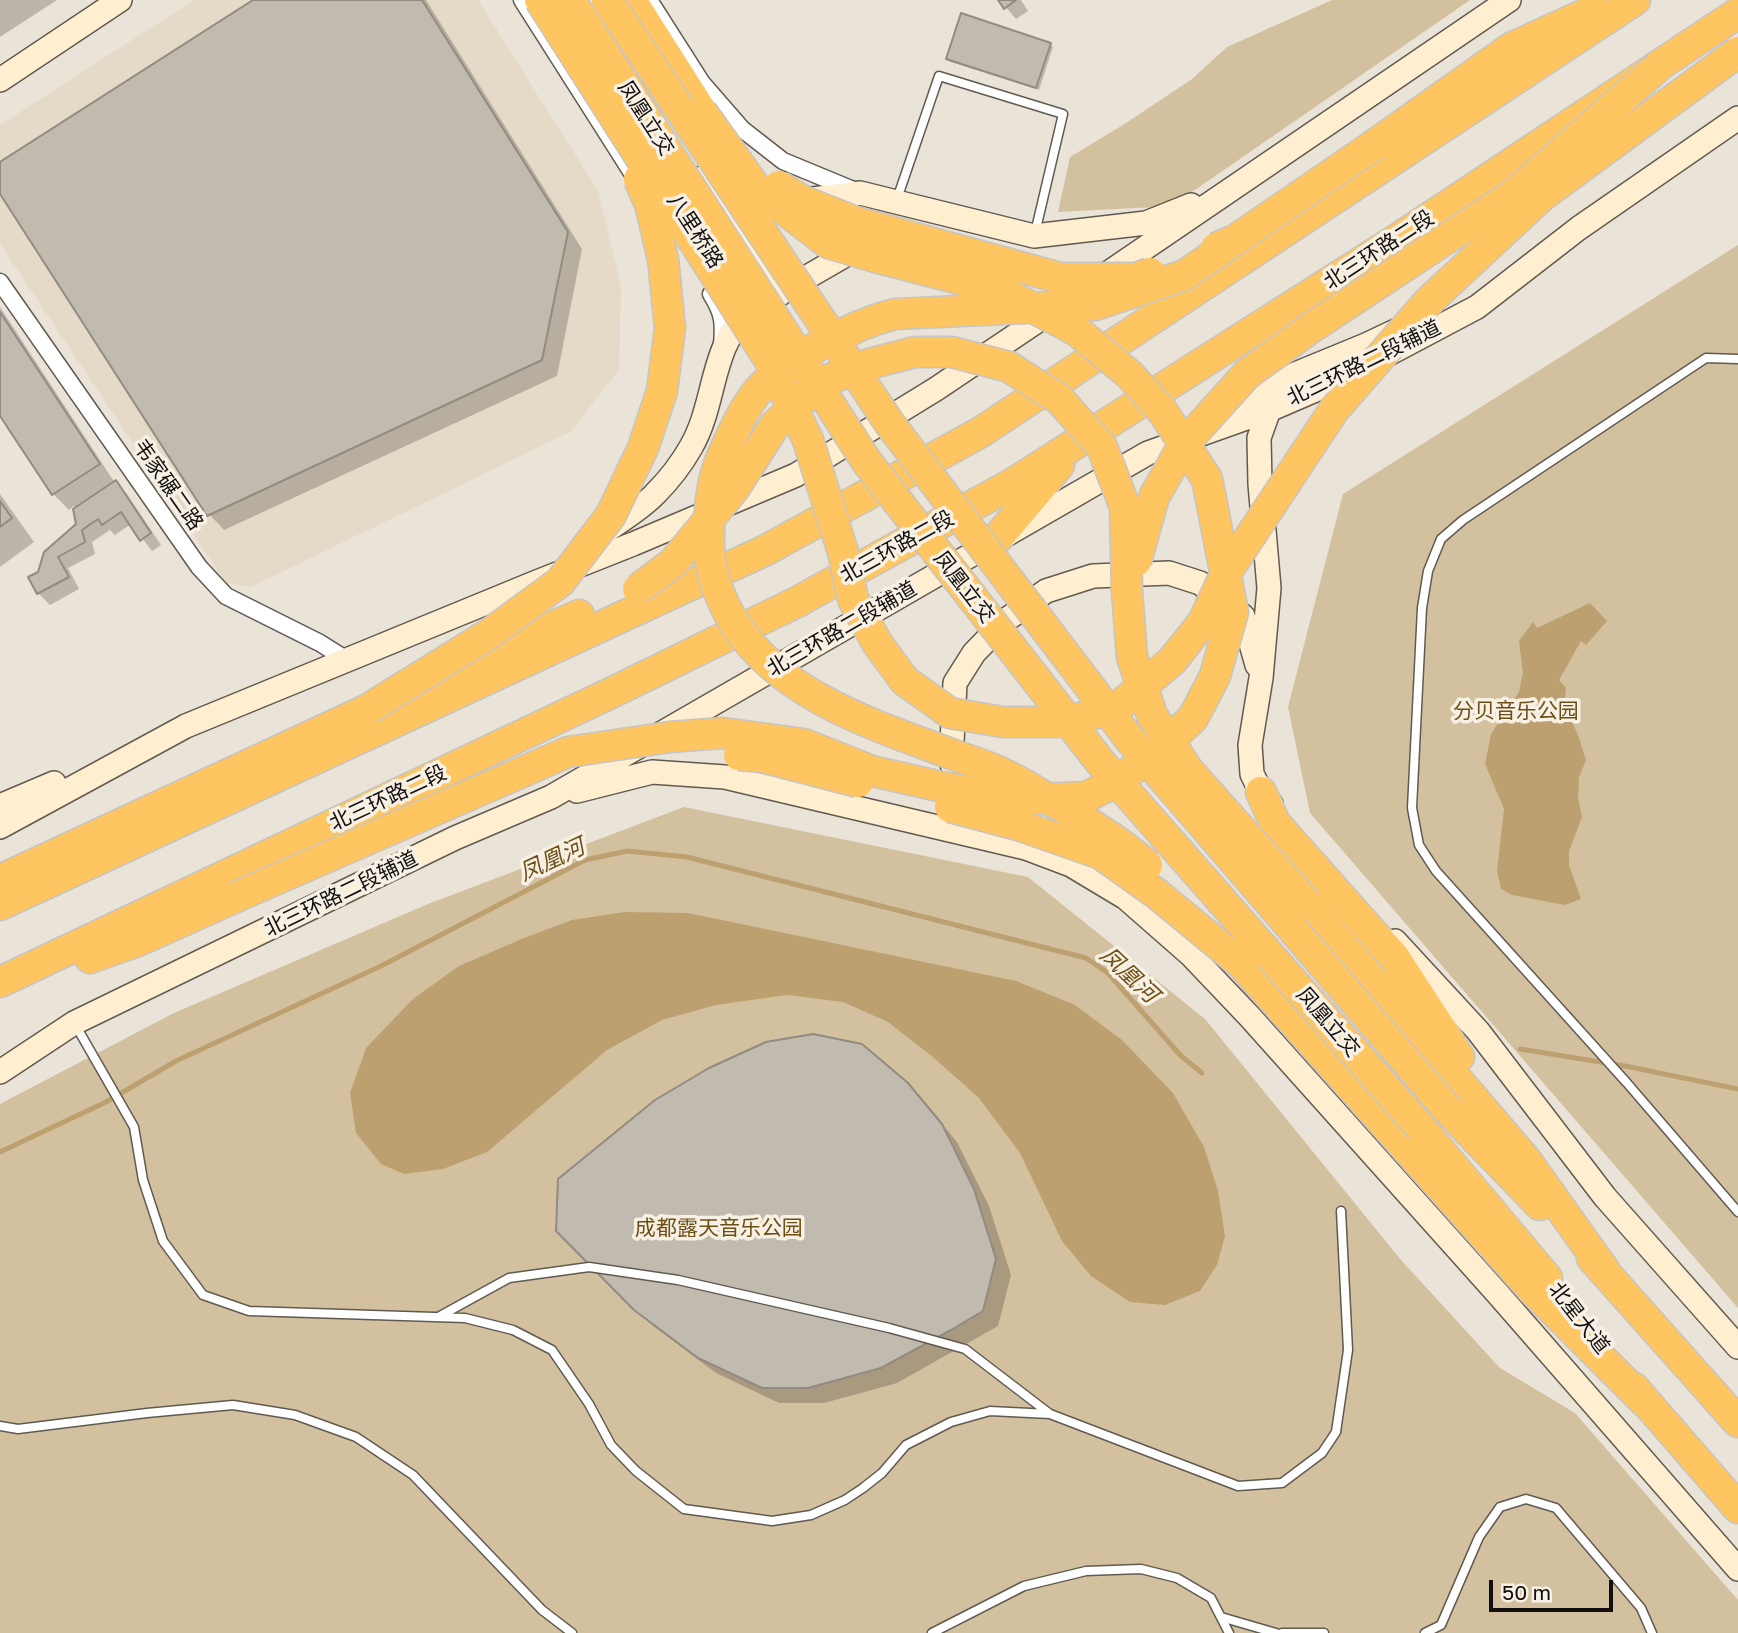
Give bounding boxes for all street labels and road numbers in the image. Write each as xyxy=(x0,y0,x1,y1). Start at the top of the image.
street label: 凤凰立交 xyxy=(613,76,679,160)
street label: 八里桥路 xyxy=(662,189,728,273)
street label: 北三环路二段 xyxy=(1319,205,1439,295)
street label: 北三环路二段辅道 xyxy=(1283,315,1445,411)
street label: 韦家碾二路 xyxy=(128,435,208,535)
street label: 北三环路二段 xyxy=(836,505,958,589)
street label: 凤凰立交 xyxy=(928,546,1000,628)
street label: 北三环路二段辅道 xyxy=(763,576,921,682)
street label: 北三环路二段 xyxy=(326,760,450,836)
street label: 北三环路二段辅道 xyxy=(260,846,422,942)
street label: 凤凰立交 xyxy=(1291,982,1365,1062)
street label: 北星大道 xyxy=(1543,1277,1615,1359)

